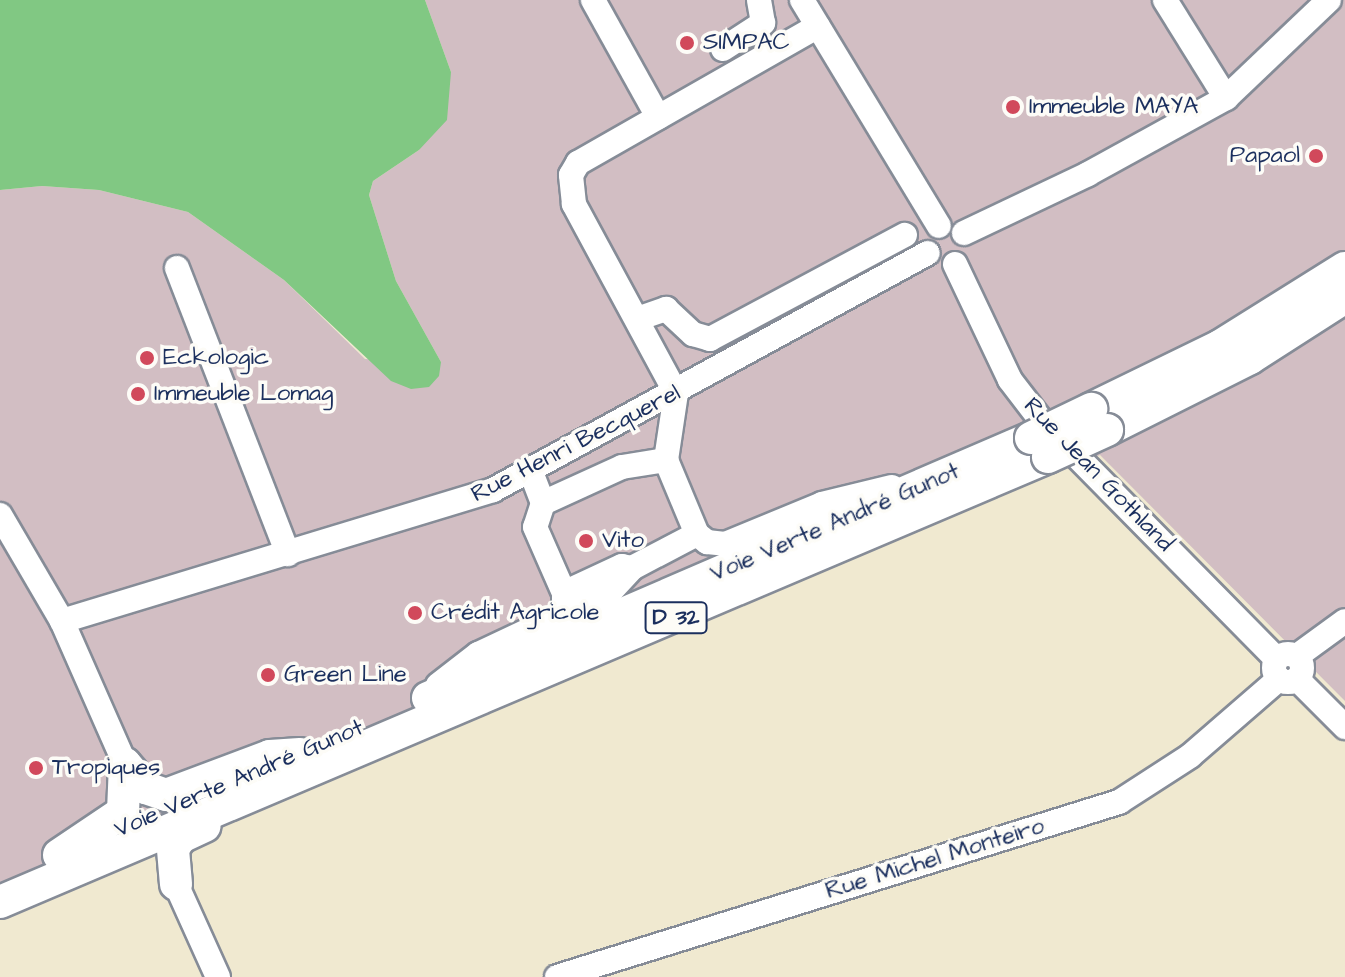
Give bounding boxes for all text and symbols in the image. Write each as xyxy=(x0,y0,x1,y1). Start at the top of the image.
place label: SIMPAC xyxy=(703,29,790,57)
marker: SIMPAC xyxy=(678,34,696,52)
place label: Immeuble MAYA xyxy=(1029,93,1198,121)
marker: Immeuble MAYA xyxy=(1004,98,1022,116)
place label: Papaol xyxy=(1230,142,1300,170)
marker: Papaol xyxy=(1307,147,1325,165)
place label: Eckologic xyxy=(163,344,269,372)
marker: Eckologic xyxy=(138,349,156,367)
street label: Rue Henri Becquerel xyxy=(467,379,685,509)
place label: Immeuble Lomag xyxy=(154,380,333,408)
marker: Immeuble Lomag xyxy=(129,385,147,403)
street label: Rue Jean Gothland xyxy=(1017,392,1179,558)
street label: Voie Verte André Gunot xyxy=(706,457,964,589)
place label: Vito xyxy=(602,527,644,555)
marker: Vito xyxy=(577,532,595,550)
place label: Crédit Agricole xyxy=(431,599,600,627)
road number: D 32 xyxy=(644,600,708,636)
marker: Crédit Agricole xyxy=(406,604,424,622)
place label: Green Line xyxy=(284,661,407,689)
marker: Green Line xyxy=(259,666,277,684)
street label: Voie Verte André Gunot xyxy=(110,713,368,845)
place label: Tropiques xyxy=(52,754,160,782)
marker: Tropiques xyxy=(27,759,45,777)
street label: Rue Michel Monteiro xyxy=(822,812,1048,906)

